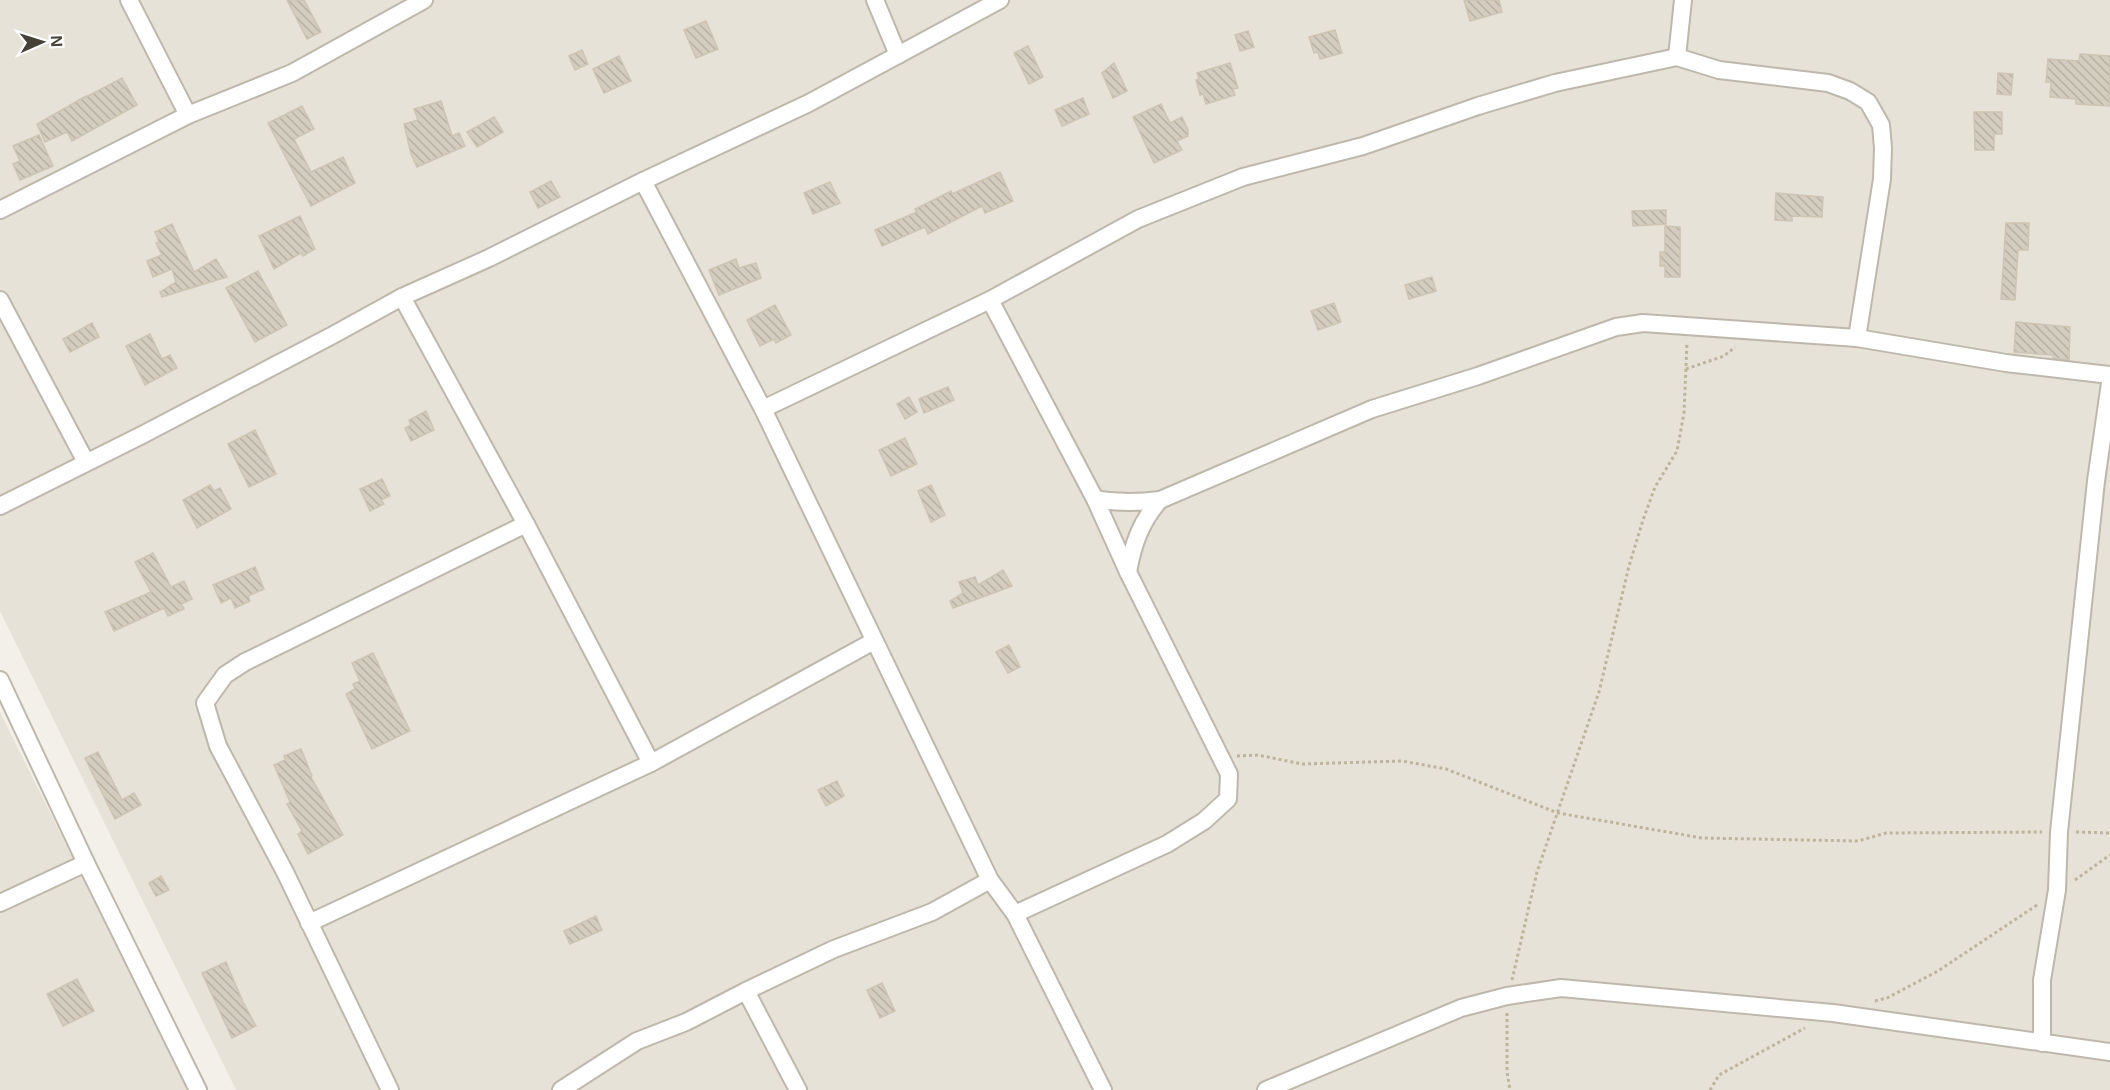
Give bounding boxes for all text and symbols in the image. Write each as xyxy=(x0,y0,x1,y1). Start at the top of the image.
north arrow xyxy=(12,12,72,72)
text: N xyxy=(48,35,65,47)

